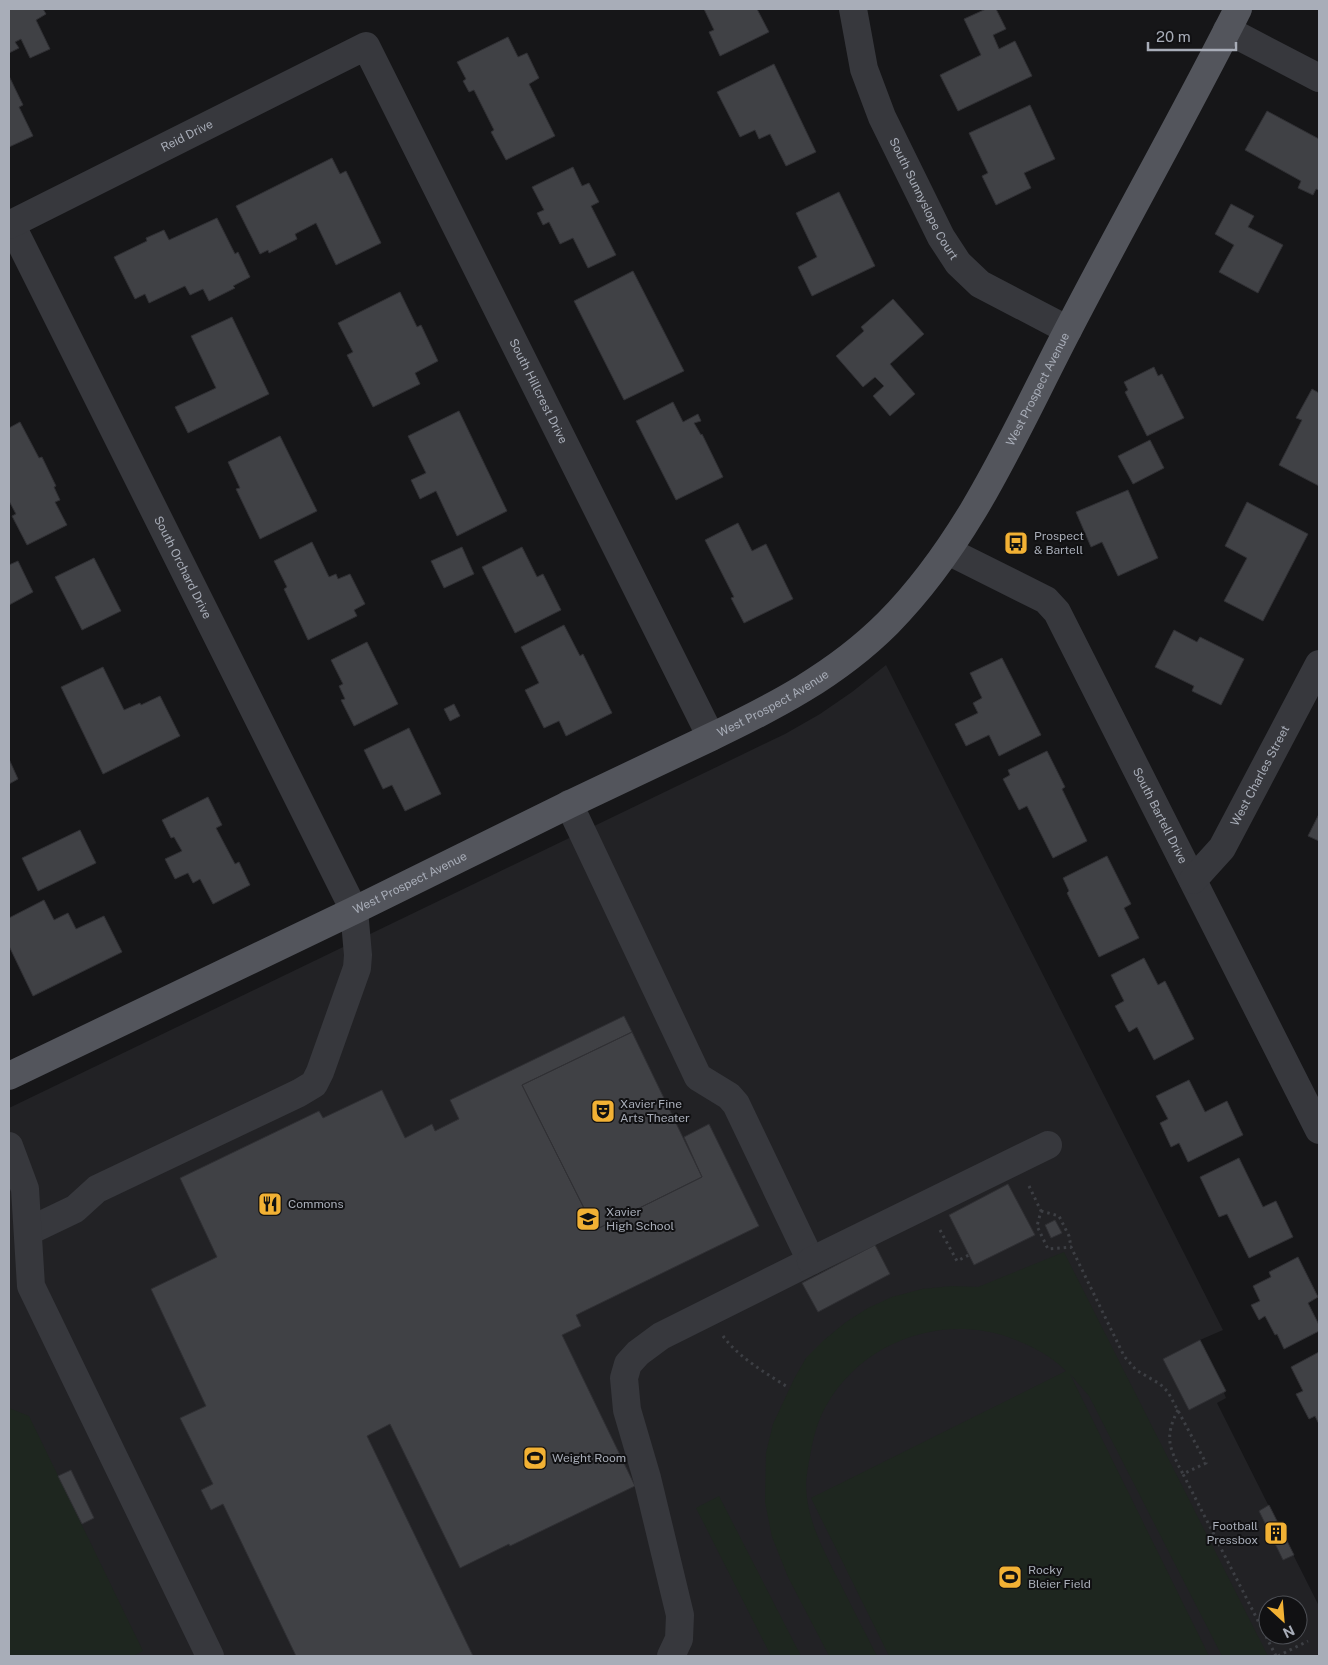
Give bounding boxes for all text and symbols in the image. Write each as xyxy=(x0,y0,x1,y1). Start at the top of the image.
scale bar xyxy=(1148,20,1236,52)
text: 20 m xyxy=(1156,28,1191,45)
street label: Reid Drive xyxy=(158,117,215,155)
street label: South Sunnyslope Court xyxy=(886,135,961,263)
street label: West Prospect Avenue xyxy=(1003,330,1072,448)
street label: South Hillcrest Drive xyxy=(506,336,570,446)
street label: South Orchard Drive xyxy=(151,514,214,621)
place label: Prospect & Bartell xyxy=(1034,529,1084,557)
bus stop icon: Prospect & Bartell xyxy=(1003,530,1029,556)
street label: West Prospect Avenue xyxy=(715,667,832,740)
street label: West Charles Street xyxy=(1228,723,1293,828)
street label: South Bartell Drive xyxy=(1130,765,1190,866)
street label: West Prospect Avenue xyxy=(351,849,469,917)
place label: Xavier Fine Arts Theater xyxy=(620,1097,690,1125)
theatre icon: Xavier Fine Arts Theater xyxy=(590,1098,616,1124)
restaurant icon: Commons xyxy=(257,1191,283,1217)
place label: Commons xyxy=(288,1197,344,1211)
place label: Xavier High School xyxy=(606,1205,674,1233)
school or university icon: Xavier High School xyxy=(575,1206,601,1232)
sports icon: Weight Room xyxy=(522,1445,548,1471)
place label: Weight Room xyxy=(552,1451,626,1465)
place label: Football Pressbox xyxy=(1207,1519,1258,1547)
building icon: Football Pressbox xyxy=(1263,1520,1289,1546)
place label: Rocky Bleier Field xyxy=(1028,1563,1091,1591)
sports icon: Rocky Bleier Field xyxy=(997,1564,1023,1590)
north arrow xyxy=(1258,1595,1308,1645)
text: N xyxy=(1280,1622,1297,1641)

